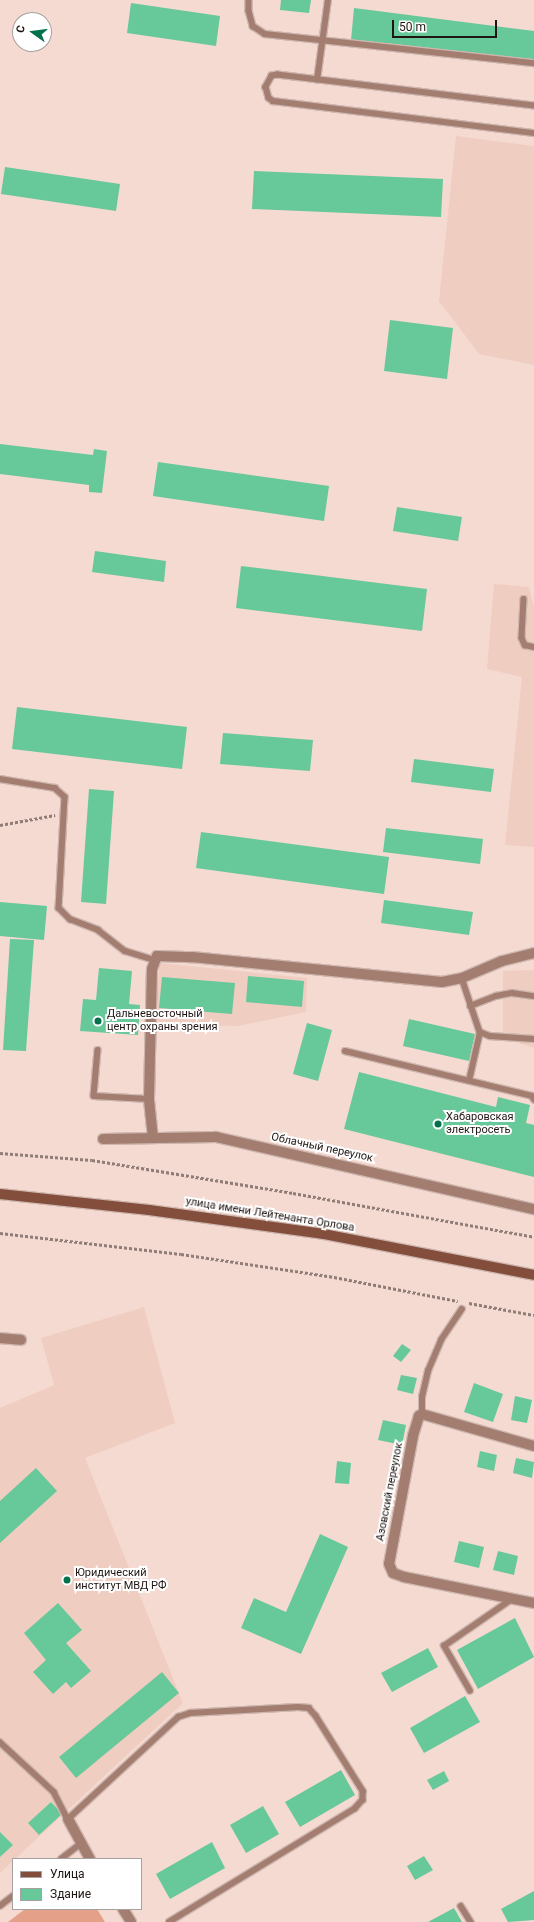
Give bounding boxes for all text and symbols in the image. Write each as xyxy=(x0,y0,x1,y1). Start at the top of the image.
north arrow xyxy=(12,12,52,52)
scale bar xyxy=(394,12,499,38)
text: 50 m xyxy=(399,20,426,34)
text: С xyxy=(14,24,28,34)
place label: Дальневосточный центр охраны зрения xyxy=(107,1008,218,1034)
marker: Дальневосточный центр охраны зрения xyxy=(92,1015,104,1027)
place label: Хабаровская электросеть xyxy=(446,1111,513,1137)
marker: Хабаровская электросеть xyxy=(433,1119,443,1129)
street label: Облачный переулок xyxy=(270,1131,374,1165)
street label: улица имени Лейтенанта Орлова xyxy=(185,1195,355,1235)
street label: Азовский переулок xyxy=(374,1442,406,1542)
place label: Юридический институт МВД РФ xyxy=(75,1567,167,1593)
marker: Юридический институт МВД РФ xyxy=(62,1575,72,1585)
legend xyxy=(12,1858,142,1910)
text: Улица xyxy=(50,1867,85,1881)
text: Здание xyxy=(50,1887,91,1901)

